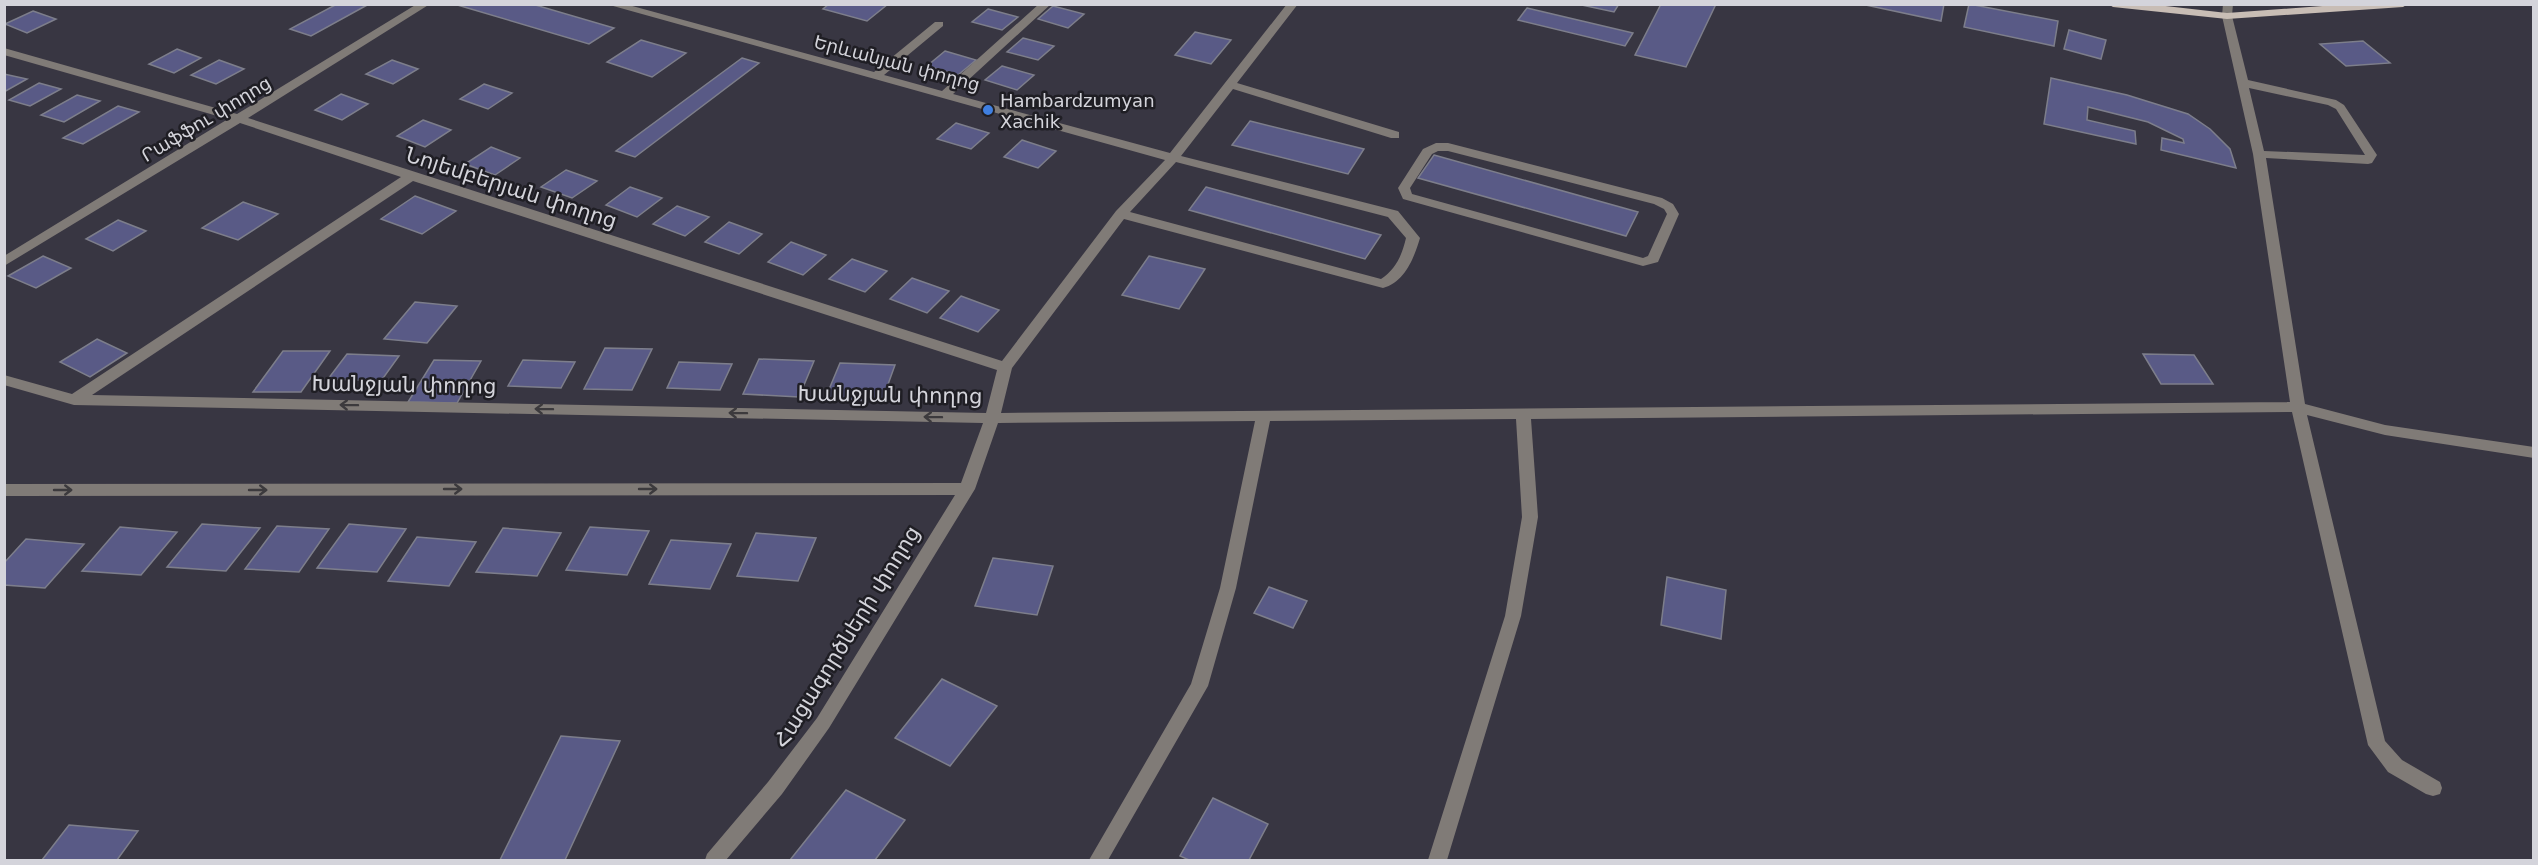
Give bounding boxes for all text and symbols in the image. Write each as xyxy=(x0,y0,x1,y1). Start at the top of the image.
street label: Երևանյան փողոց xyxy=(812,31,982,95)
street label: Րաֆֆու փողոց xyxy=(138,72,274,166)
place label: Hambardzumyan Xachik xyxy=(1000,90,1155,132)
marker: Hambardzumyan Xachik xyxy=(981,103,995,117)
street label: Նոյեմբերյան փողոց xyxy=(402,142,620,234)
street label: Խանջյան փողոց xyxy=(311,371,497,399)
street label: Խանջյան փողոց xyxy=(797,381,983,409)
one-way arrow xyxy=(339,399,359,411)
one-way arrow xyxy=(534,403,554,415)
one-way arrow xyxy=(729,407,749,419)
one-way arrow xyxy=(924,411,944,422)
one-way arrow xyxy=(442,483,462,495)
one-way arrow xyxy=(637,483,657,495)
one-way arrow xyxy=(52,484,72,496)
one-way arrow xyxy=(247,484,267,496)
street label: Հացագործների փողոց xyxy=(769,522,925,752)

